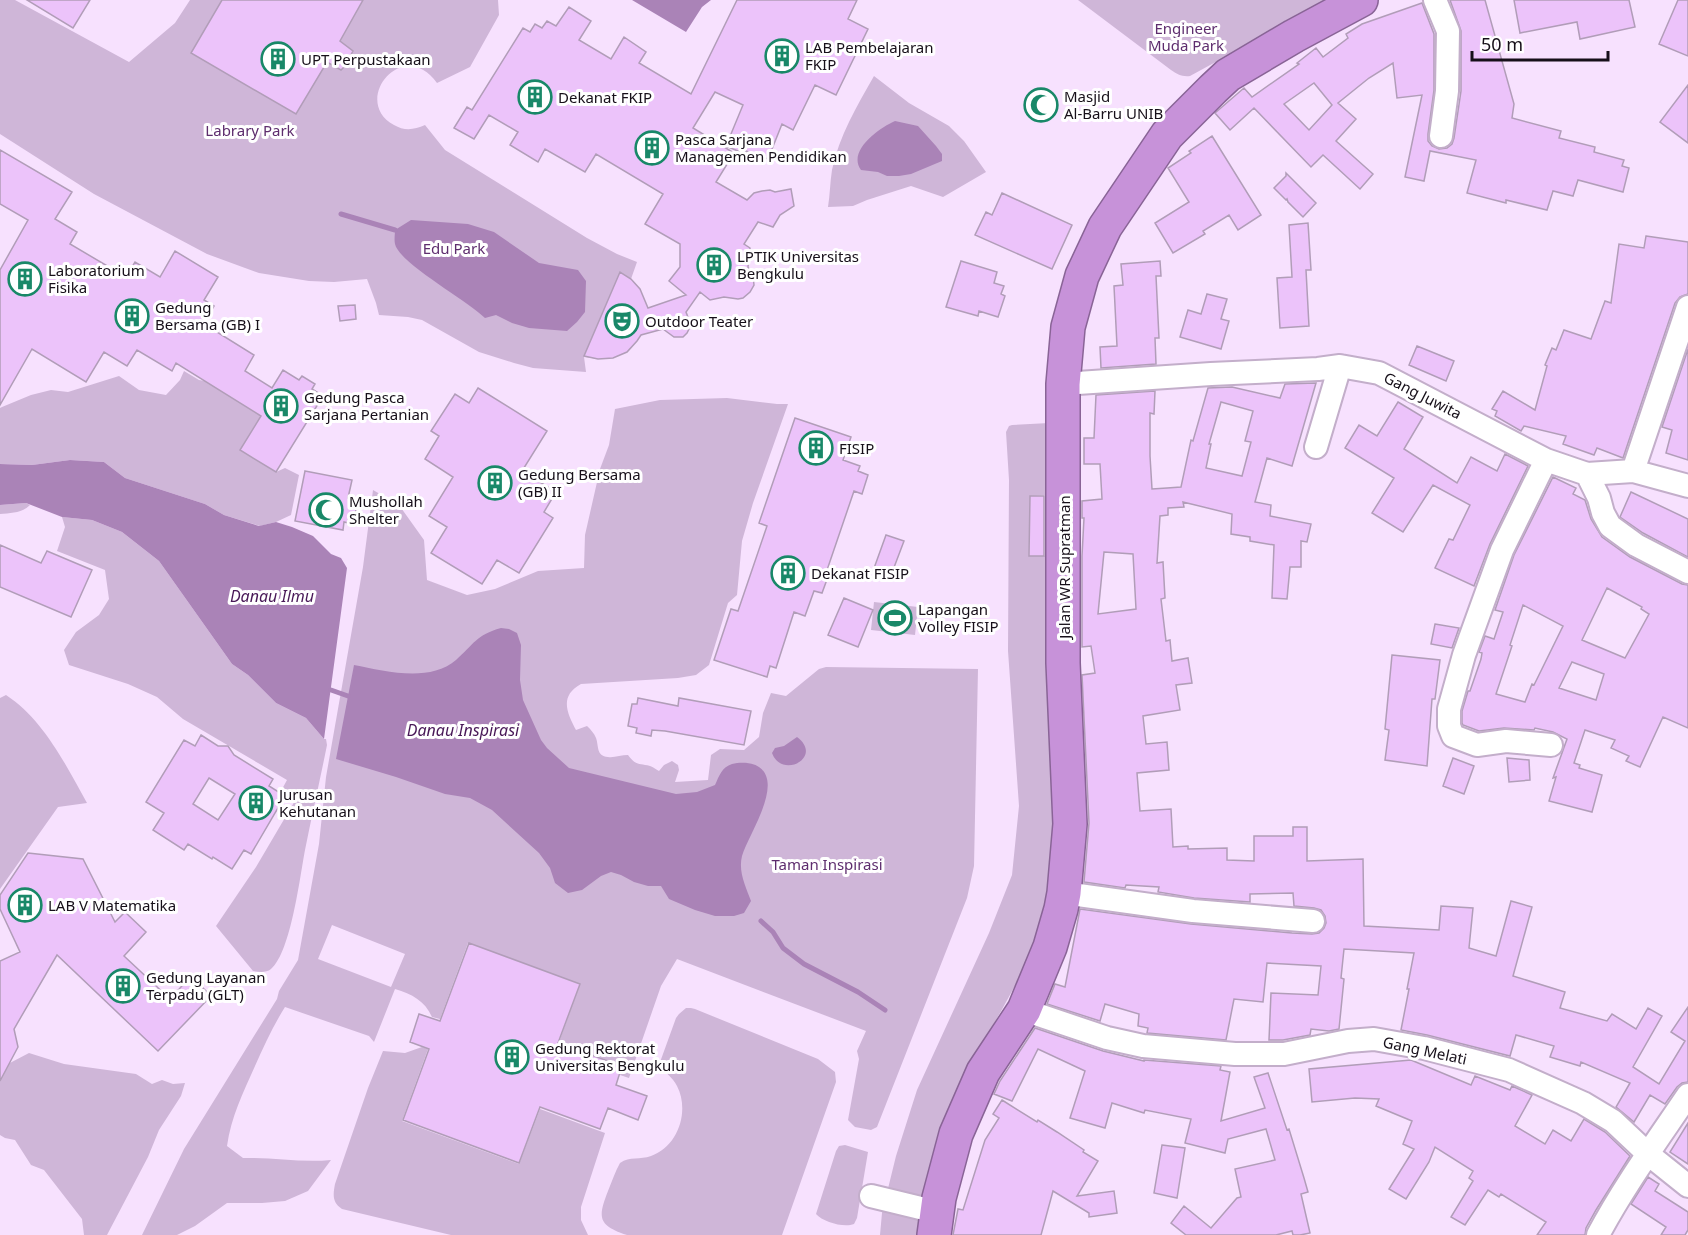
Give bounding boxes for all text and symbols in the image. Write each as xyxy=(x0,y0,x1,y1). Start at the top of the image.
park label: Engineer Muda Park xyxy=(1148,18,1224,55)
scale bar xyxy=(1472,24,1608,62)
text: 50 m xyxy=(1481,32,1523,56)
place label: LAB Pembelajaran FKIP xyxy=(805,37,934,74)
building icon: LAB Pembelajaran FKIP xyxy=(764,38,800,74)
building icon: UPT Perpustakaan xyxy=(260,41,296,77)
place label: UPT Perpustakaan xyxy=(301,49,431,69)
building icon: Dekanat FKIP xyxy=(517,79,553,115)
place label: Masjid Al-Barru UNIB xyxy=(1064,86,1163,123)
place label: Dekanat FKIP xyxy=(558,87,652,107)
mosque icon: Masjid Al-Barru UNIB xyxy=(1023,87,1059,123)
park label: Labrary Park xyxy=(205,120,295,140)
place label: Pasca Sarjana Managemen Pendidikan xyxy=(675,129,847,166)
building icon: Pasca Sarjana Managemen Pendidikan xyxy=(634,130,670,166)
park label: Edu Park xyxy=(423,238,485,258)
place label: LPTIK Universitas Bengkulu xyxy=(737,246,859,283)
building icon: LPTIK Universitas Bengkulu xyxy=(696,247,732,283)
place label: Laboratorium Fisika xyxy=(48,260,145,297)
building icon: Laboratorium Fisika xyxy=(7,261,43,297)
place label: Gedung Bersama (GB) I xyxy=(155,297,260,334)
building icon: Gedung Bersama (GB) I xyxy=(114,298,150,334)
theatre icon: Outdoor Teater xyxy=(604,303,640,339)
place label: Outdoor Teater xyxy=(645,311,753,331)
street label: Gang Juwita xyxy=(1381,367,1465,423)
place label: Gedung Pasca Sarjana Pertanian xyxy=(304,387,429,424)
building icon: Gedung Pasca Sarjana Pertanian xyxy=(263,388,299,424)
building icon: FISIP xyxy=(798,430,834,466)
place label: FISIP xyxy=(839,438,874,458)
place label: Gedung Bersama (GB) II xyxy=(518,464,641,501)
building icon: Gedung Bersama (GB) II xyxy=(477,465,513,501)
place label: Mushollah Shelter xyxy=(349,491,423,528)
mosque icon: Mushollah Shelter xyxy=(308,492,344,528)
street label: Jalan WR Supratman xyxy=(1054,495,1074,641)
building icon: Dekanat FISIP xyxy=(770,555,806,591)
place label: Dekanat FISIP xyxy=(811,563,909,583)
water label: Danau Ilmu xyxy=(230,585,314,607)
place label: Lapangan Volley FISIP xyxy=(918,599,999,636)
sports icon: Lapangan Volley FISIP xyxy=(877,600,913,636)
water label: Danau Inspirasi xyxy=(407,719,520,741)
place label: Jurusan Kehutanan xyxy=(277,784,356,821)
building icon: Jurusan Kehutanan xyxy=(238,785,274,821)
park label: Taman Inspirasi xyxy=(771,854,883,874)
building icon: LAB V Matematika xyxy=(7,887,43,923)
place label: LAB V Matematika xyxy=(48,895,176,915)
place label: Gedung Layanan Terpadu (GLT) xyxy=(146,967,266,1004)
building icon: Gedung Layanan Terpadu (GLT) xyxy=(105,968,141,1004)
street label: Gang Melati xyxy=(1381,1031,1469,1069)
place label: Gedung Rektorat Universitas Bengkulu xyxy=(535,1038,684,1075)
building icon: Gedung Rektorat Universitas Bengkulu xyxy=(494,1039,530,1075)

